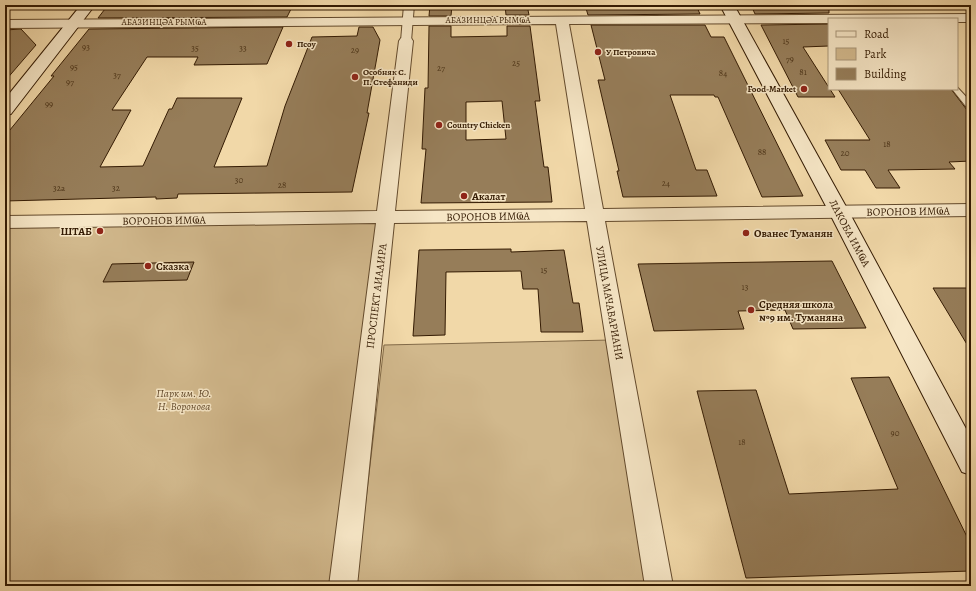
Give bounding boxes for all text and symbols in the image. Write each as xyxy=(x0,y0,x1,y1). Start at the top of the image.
street label: АБАЗИНЦӘА РЫМҨА xyxy=(444,14,531,26)
street label: АБАЗИНЦӘА РЫМҨА xyxy=(120,16,207,28)
legend xyxy=(828,18,958,90)
text: Road xyxy=(864,26,890,42)
house number: 15 xyxy=(783,35,790,47)
place label: Псоу xyxy=(297,38,317,50)
marker: Псоу xyxy=(284,39,294,49)
house number: 93 xyxy=(82,41,90,53)
house number: 35 xyxy=(191,42,199,54)
house number: 33 xyxy=(239,42,247,54)
house number: 29 xyxy=(351,44,359,56)
place label: У Петровича xyxy=(606,46,656,58)
text: Park xyxy=(864,46,887,62)
marker: У Петровича xyxy=(593,47,603,57)
house number: 79 xyxy=(786,53,794,65)
house number: 25 xyxy=(512,57,520,69)
house number: 95 xyxy=(70,61,78,73)
house number: 27 xyxy=(437,62,445,74)
place label: Особняк С. П. Стефаниди xyxy=(363,66,418,88)
house number: 81 xyxy=(799,66,807,78)
text: Building xyxy=(864,66,906,82)
house number: 84 xyxy=(719,67,727,79)
house number: 37 xyxy=(113,69,121,81)
marker: Особняк С. П. Стефаниди xyxy=(350,72,360,82)
house number: 97 xyxy=(66,76,74,88)
place label: Food-Market xyxy=(748,83,796,95)
marker: Food-Market xyxy=(799,84,809,94)
house number: 99 xyxy=(45,98,53,110)
place label: Country Chicken xyxy=(447,119,510,131)
marker: Country Chicken xyxy=(434,120,444,130)
house number: 18 xyxy=(883,138,891,150)
house number: 88 xyxy=(758,146,766,158)
house number: 20 xyxy=(840,147,850,159)
house number: 30 xyxy=(235,174,243,186)
house number: 24 xyxy=(662,177,670,189)
house number: 28 xyxy=(278,179,286,191)
house number: 32а xyxy=(53,182,66,194)
house number: 32 xyxy=(112,182,121,194)
place label: Акалат xyxy=(471,189,506,204)
marker: Акалат xyxy=(459,191,469,201)
street label: ЛАКОБА ИМҨА xyxy=(825,197,874,270)
street label: ВОРОНОВ ИМҨА xyxy=(866,203,951,220)
street label: ВОРОНОВ ИМҨА xyxy=(446,208,531,225)
street label: ВОРОНОВ ИМҨА xyxy=(122,212,207,229)
place label: ШТАБ xyxy=(61,224,92,239)
marker: ШТАБ xyxy=(95,226,105,236)
place label: Ованес Туманян xyxy=(754,226,833,241)
marker: Ованес Туманян xyxy=(741,228,751,238)
street label: ПРОСПЕКТ АИААИРА xyxy=(363,242,390,349)
street label: УЛИЦА МАЧАВАРИАНИ xyxy=(592,245,627,361)
place label: Сказка xyxy=(156,259,190,274)
marker: Сказка xyxy=(143,261,153,271)
house number: 15 xyxy=(541,264,548,276)
house number: 13 xyxy=(742,281,749,293)
place label: Средняя школа №9 им. Туманяна xyxy=(759,297,844,325)
marker: Средняя школа №9 им. Туманяна xyxy=(746,305,756,315)
park label: Парк им. Ю. Н. Воронова xyxy=(156,386,212,414)
house number: 90 xyxy=(891,427,900,439)
house number: 18 xyxy=(738,436,746,448)

